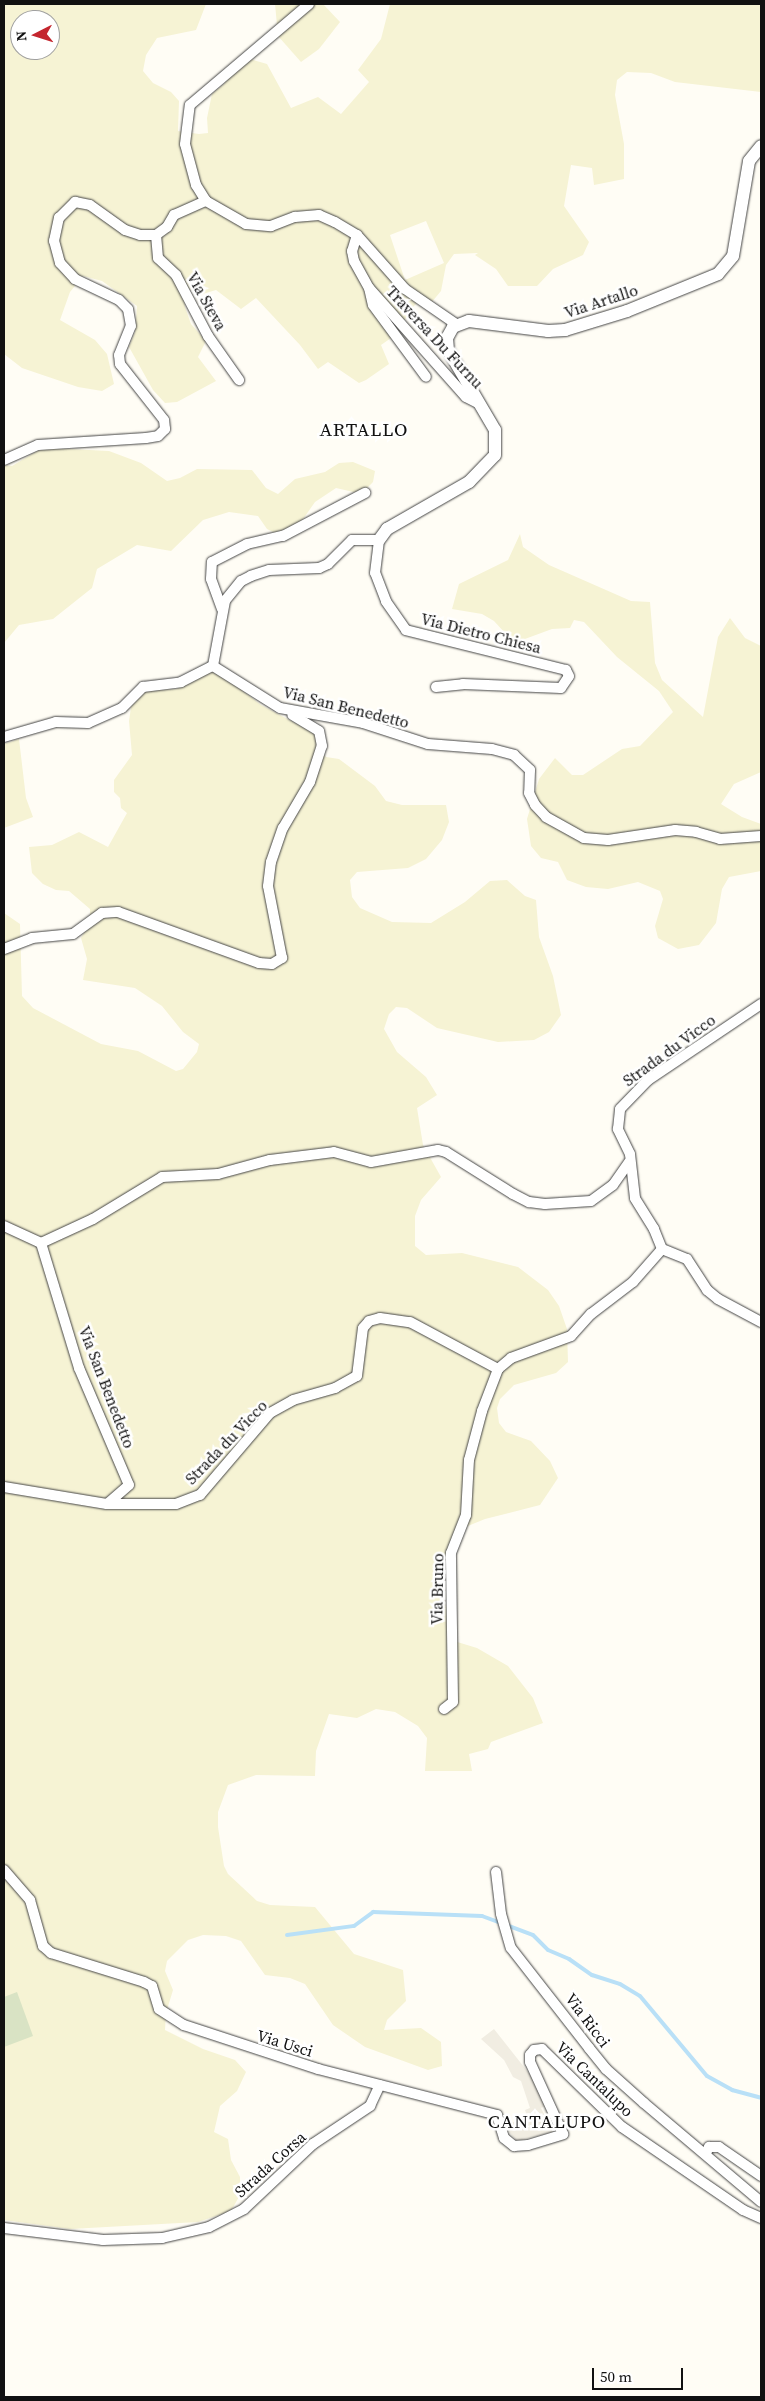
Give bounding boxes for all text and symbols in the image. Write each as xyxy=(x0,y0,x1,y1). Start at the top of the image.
north arrow xyxy=(10,10,60,60)
text: N xyxy=(11,30,31,42)
street label: Via Steva xyxy=(183,268,231,334)
street label: Via Artallo xyxy=(562,280,640,322)
street label: Traversa Du Furnu xyxy=(383,282,487,392)
district label: ARTALLO xyxy=(319,419,409,441)
street label: Via Dietro Chiesa xyxy=(419,609,543,657)
street label: Via San Benedetto xyxy=(281,682,411,732)
street label: Strada du Vicco xyxy=(619,1010,719,1090)
street label: Via San Benedetto xyxy=(75,1323,139,1451)
street label: Strada du Vicco xyxy=(181,1396,271,1488)
street label: Via Bruno xyxy=(427,1553,447,1625)
street label: Via Ricci xyxy=(562,1989,614,2051)
street label: Via Usci xyxy=(255,2025,315,2061)
street label: Via Cantalupo xyxy=(552,2037,638,2121)
district label: CANTALUPO xyxy=(487,2111,607,2133)
street label: Strada Corsa xyxy=(230,2127,310,2201)
scale bar xyxy=(595,2358,686,2390)
text: 50 m xyxy=(600,2366,632,2387)

